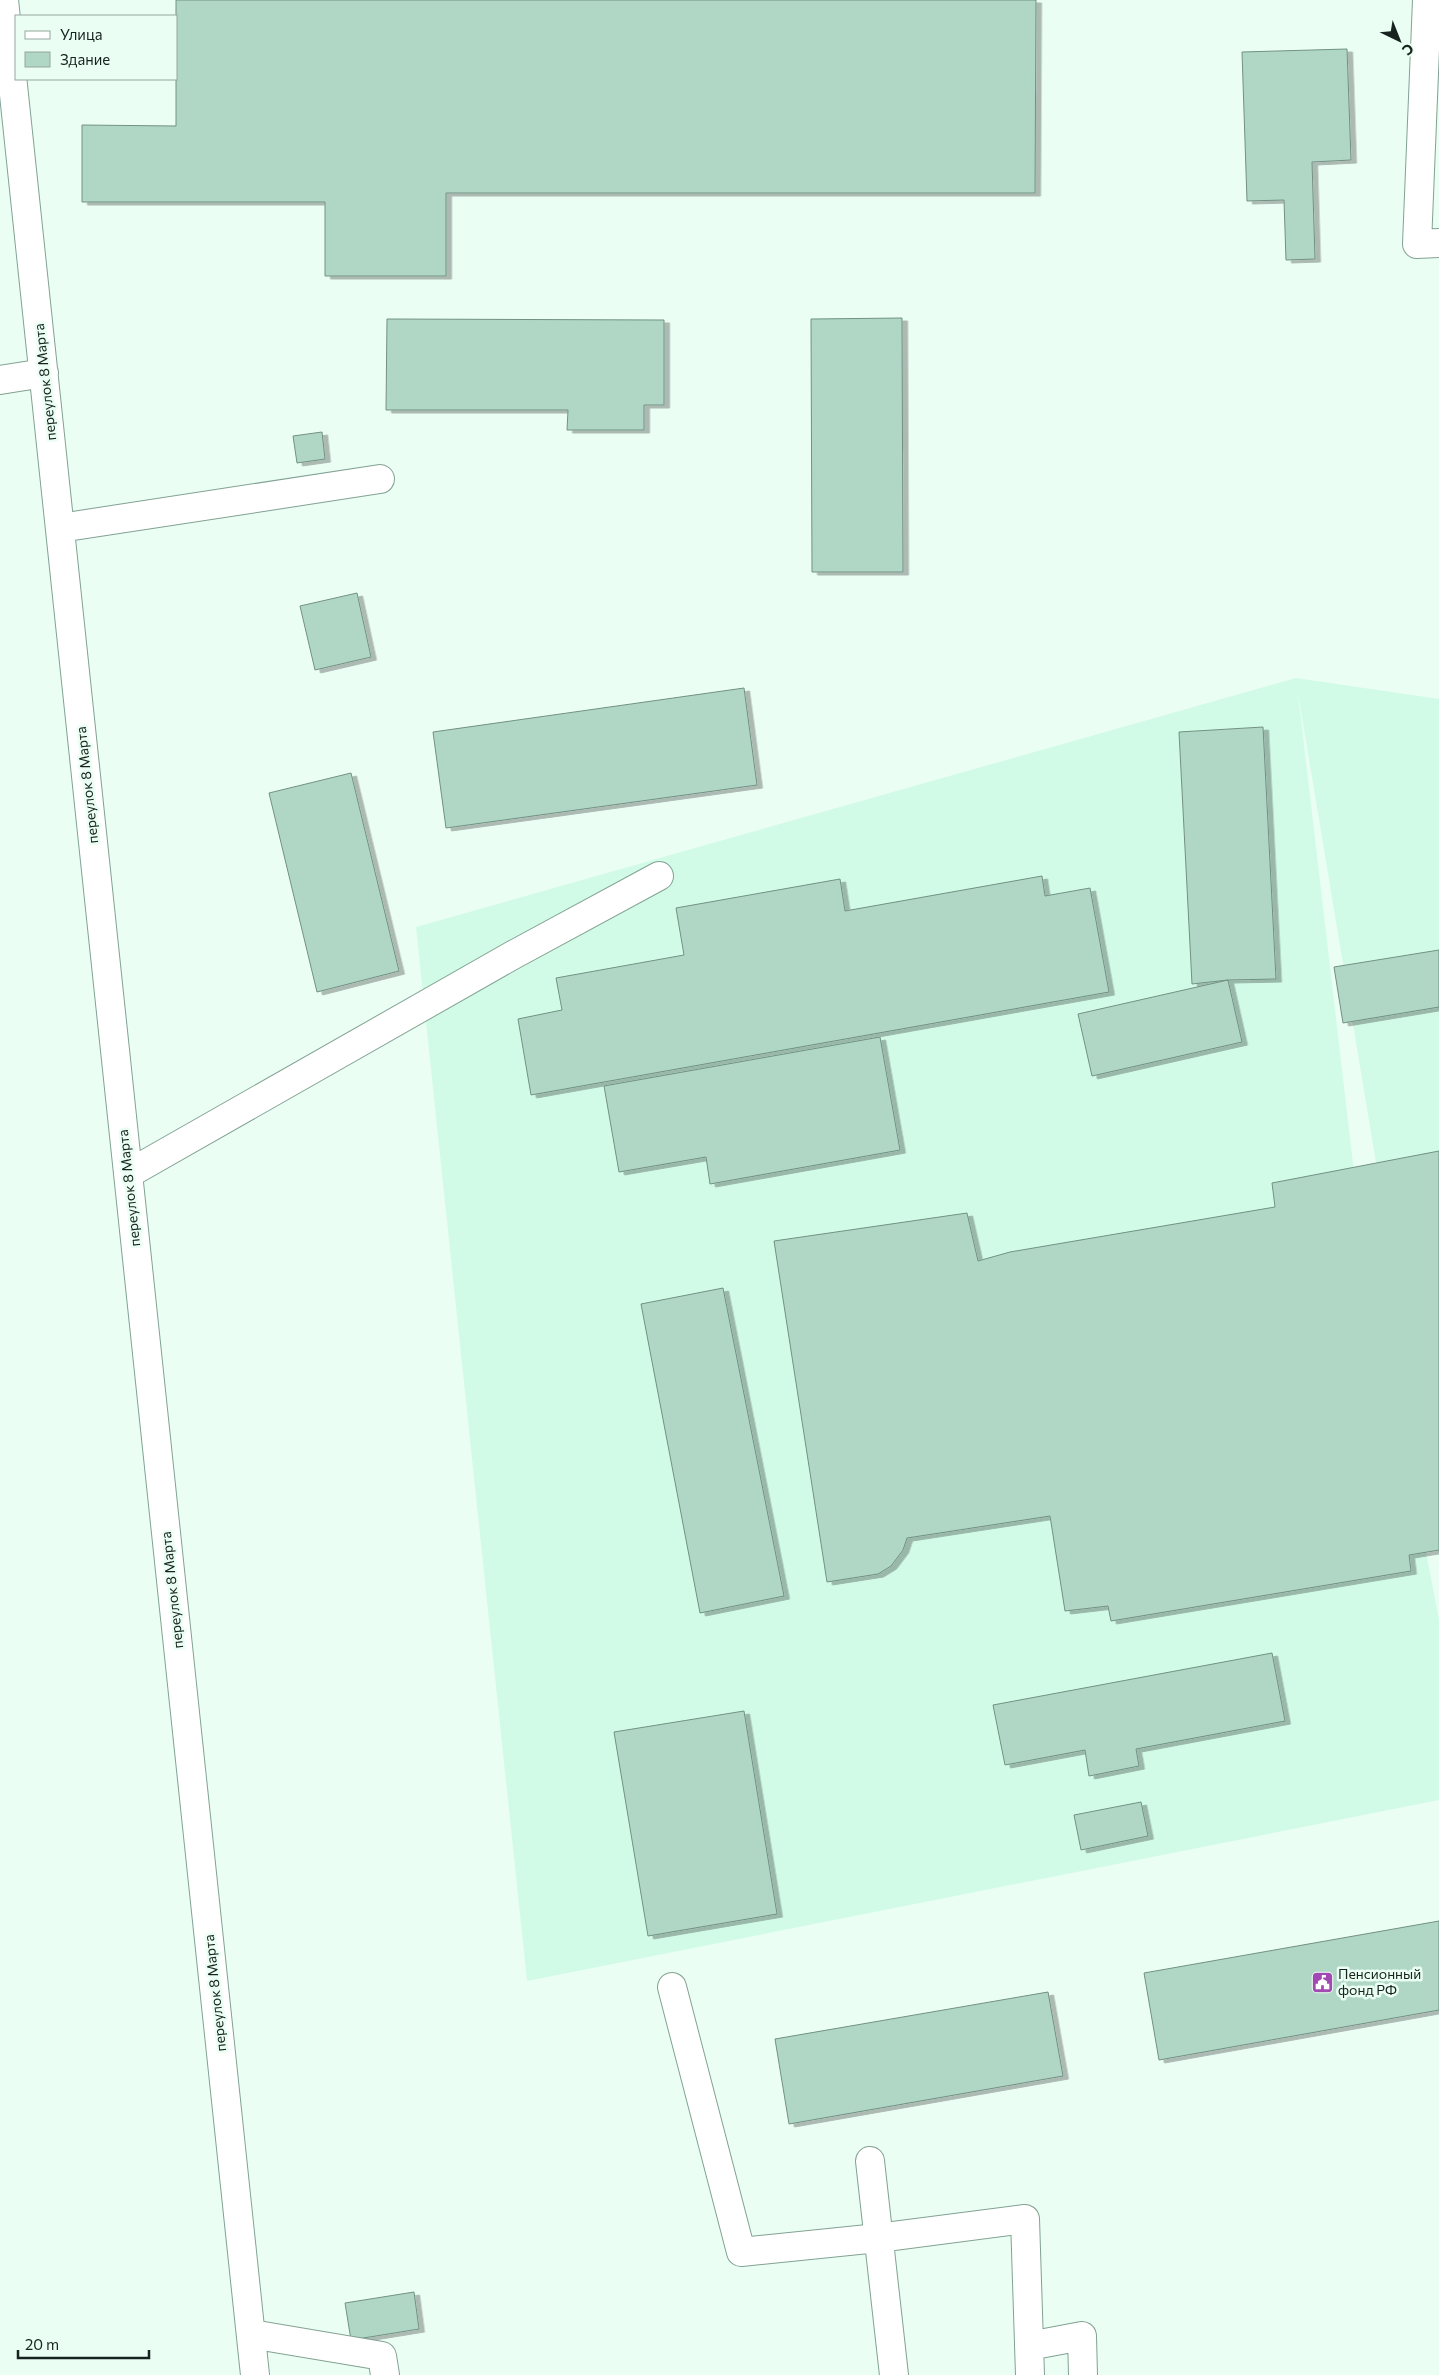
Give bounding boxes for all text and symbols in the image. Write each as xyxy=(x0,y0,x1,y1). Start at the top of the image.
legend xyxy=(15,15,178,80)
north arrow xyxy=(1374,15,1424,65)
text: Улица xyxy=(60,25,102,43)
text: С xyxy=(1399,40,1418,59)
text: Здание xyxy=(60,50,110,68)
street label: переулок 8 Марта xyxy=(30,323,59,442)
street label: переулок 8 Марта xyxy=(72,726,101,845)
street label: переулок 8 Марта xyxy=(114,1129,143,1248)
street label: переулок 8 Марта xyxy=(157,1531,186,1650)
street label: переулок 8 Марта xyxy=(200,1934,229,2053)
place label: Пенсионный фонд РФ xyxy=(1338,1965,1421,1998)
public building icon: Пенсионный фонд РФ xyxy=(1310,1970,1334,1994)
scale bar xyxy=(18,2328,149,2360)
text: 20 m xyxy=(25,2335,59,2353)

